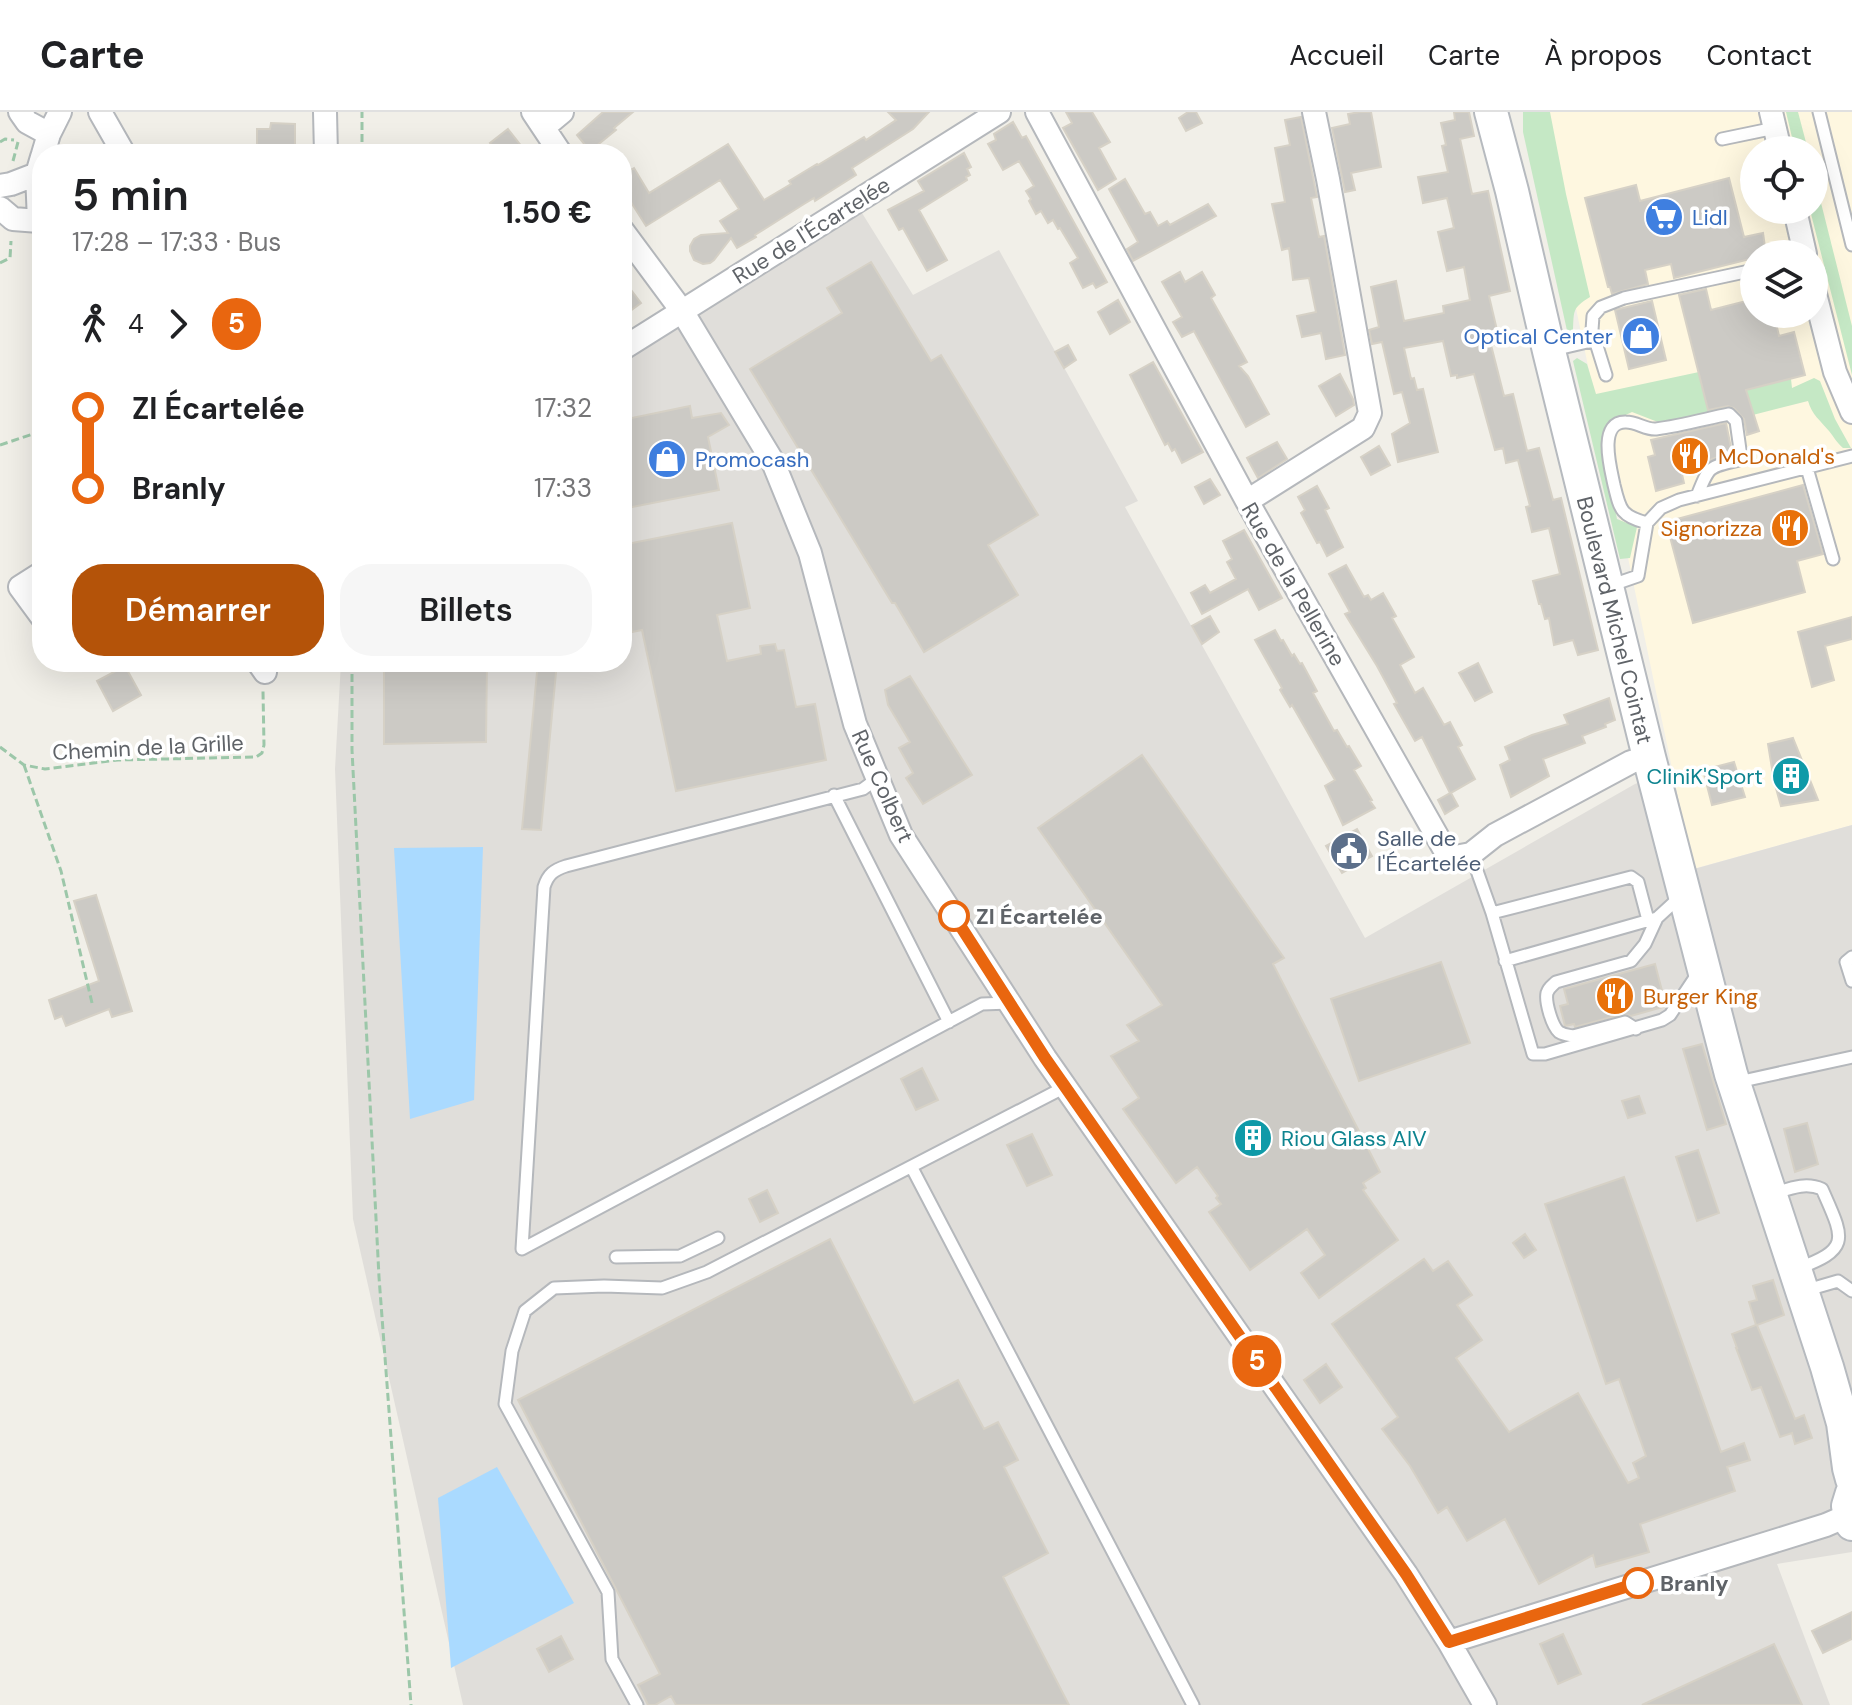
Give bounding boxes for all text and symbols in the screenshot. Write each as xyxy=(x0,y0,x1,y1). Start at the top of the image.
text: Carte xyxy=(40,30,145,80)
text: Accueil xyxy=(1289,37,1384,74)
text: Carte xyxy=(1428,37,1500,74)
text: À propos xyxy=(1544,37,1662,74)
text: Contact xyxy=(1706,37,1812,74)
map controls xyxy=(1740,136,1828,328)
button: locate xyxy=(1740,136,1828,224)
text: 5 min xyxy=(72,166,189,224)
street label: Rue de l'Écartelée xyxy=(727,170,895,291)
text: 1.50 € xyxy=(503,193,592,232)
supermarket icon: Lidl xyxy=(1643,196,1685,238)
place label: Lidl xyxy=(1692,203,1728,232)
text: 17:28 – 17:33 · Bus xyxy=(72,225,281,259)
button: layers xyxy=(1740,240,1828,328)
icon: walk xyxy=(72,302,116,346)
icon: forward xyxy=(156,302,200,346)
text: 5 xyxy=(228,305,245,342)
text: 4 xyxy=(128,307,144,341)
shop icon: Optical Center xyxy=(1620,315,1662,357)
place label: Optical Center xyxy=(1464,322,1613,351)
text: ZI Écartelée xyxy=(132,389,305,428)
text: 17:32 xyxy=(534,391,592,425)
restaurant icon: McDonald's xyxy=(1669,435,1711,477)
shop icon: Promocash xyxy=(646,438,688,480)
place label: McDonald's xyxy=(1718,442,1835,471)
place label: Promocash xyxy=(695,445,809,474)
text: Branly xyxy=(132,469,226,508)
text: 17:33 xyxy=(534,471,592,505)
street label: Boulevard Michel Cointat xyxy=(1570,493,1659,747)
street label: Rue de la Pellerine xyxy=(1235,497,1352,671)
restaurant icon: Signorizza xyxy=(1769,507,1811,549)
place label: Signorizza xyxy=(1660,514,1762,543)
button: Démarrer xyxy=(72,564,324,656)
button: Billets xyxy=(340,564,592,656)
street label: Rue Colbert xyxy=(845,725,920,847)
street label: Chemin de la Grille xyxy=(52,728,244,767)
building icon: CliniK'Sport xyxy=(1770,755,1812,797)
place label: CliniK'Sport xyxy=(1646,762,1763,791)
place label: Salle de l'Écartelée xyxy=(1377,824,1481,878)
public building icon: Salle de l'Écartelée xyxy=(1328,830,1370,872)
marker: ZI Écartelée xyxy=(939,901,969,931)
place label: ZI Écartelée xyxy=(976,902,1103,931)
restaurant icon: Burger King xyxy=(1594,975,1636,1017)
place label: Burger King xyxy=(1643,982,1758,1011)
building icon: Riou Glass AIV xyxy=(1232,1117,1274,1159)
place label: Riou Glass AIV xyxy=(1281,1124,1427,1153)
line badge: 5 xyxy=(1231,1335,1283,1387)
text: 5 xyxy=(1248,1342,1266,1379)
marker: Branly xyxy=(1623,1568,1653,1598)
place label: Branly xyxy=(1660,1569,1729,1598)

